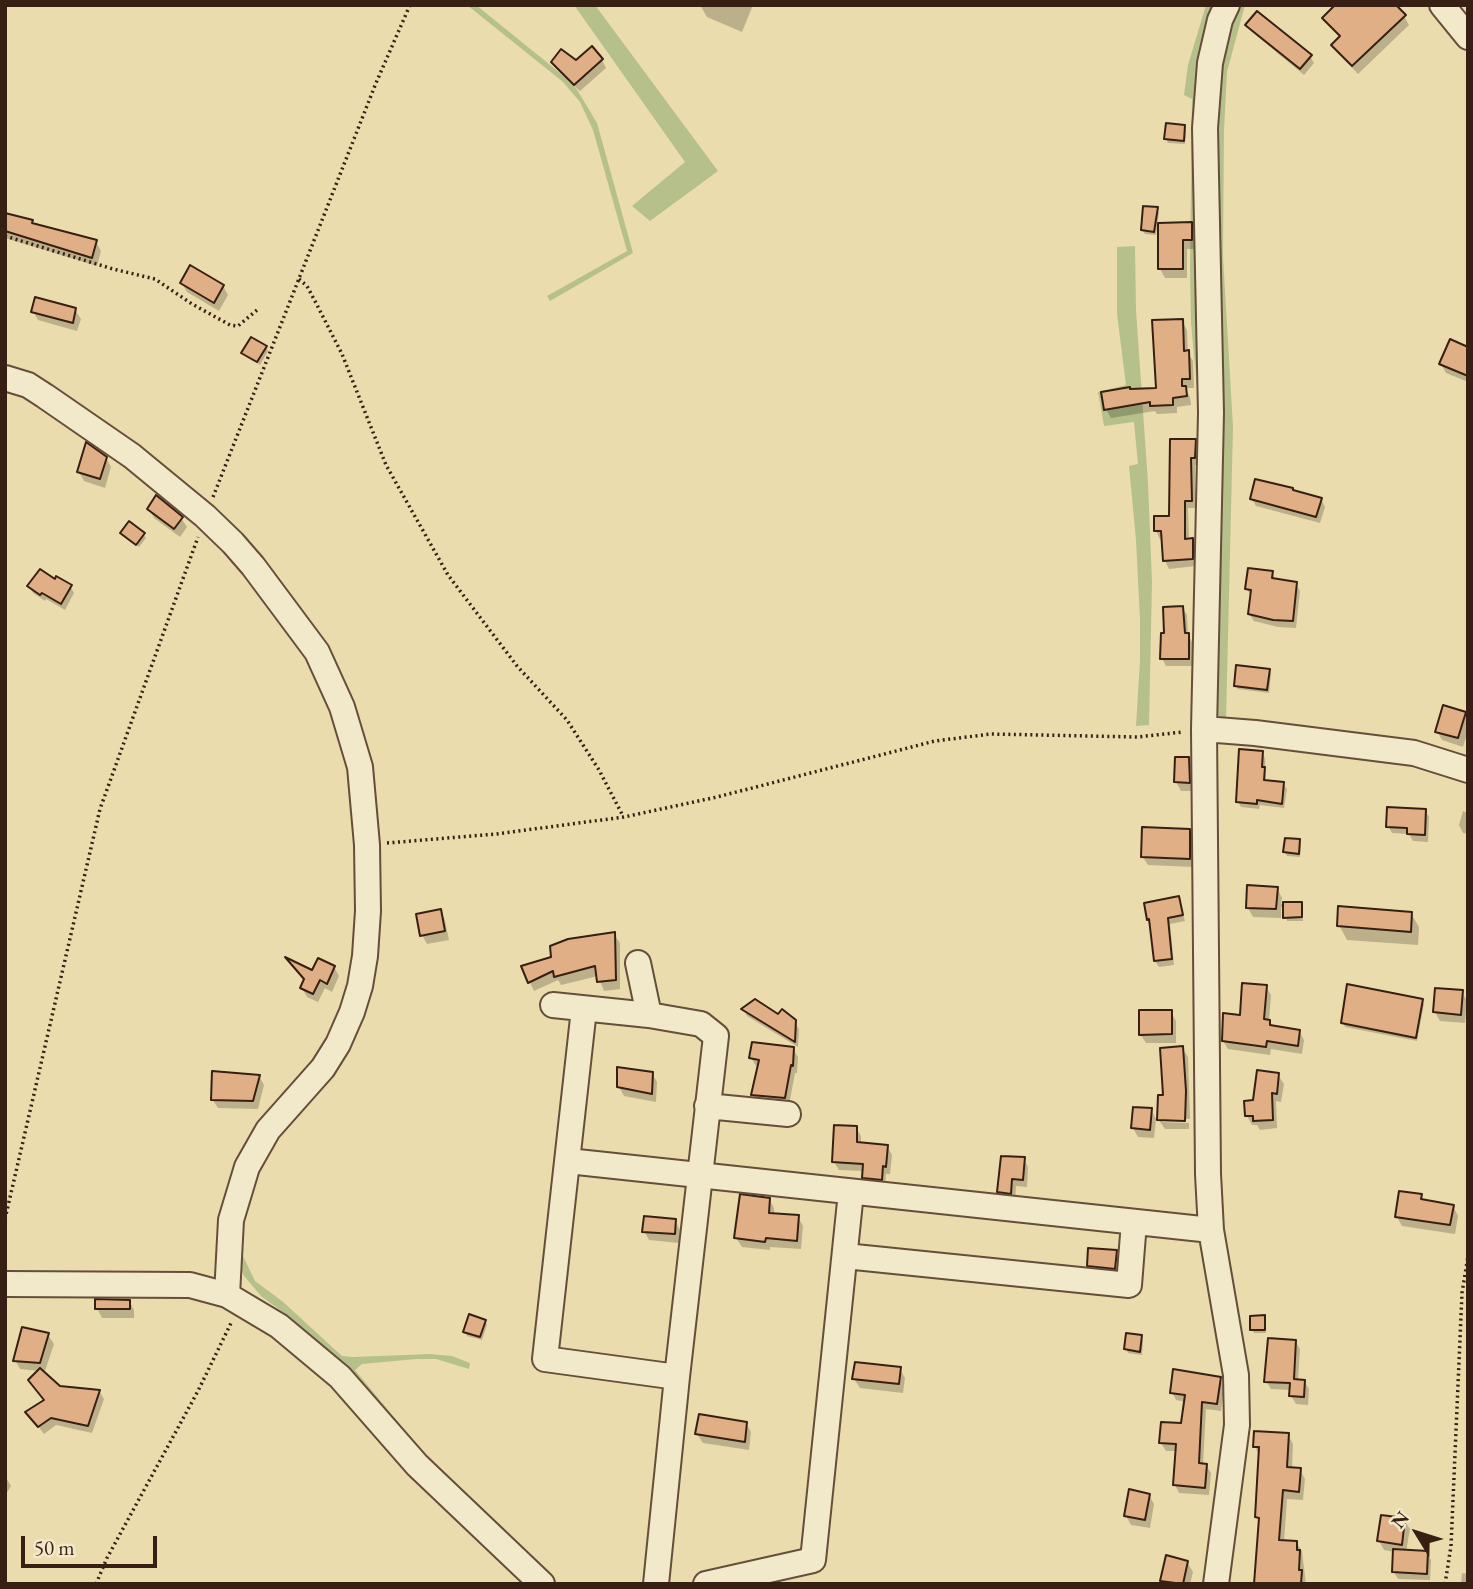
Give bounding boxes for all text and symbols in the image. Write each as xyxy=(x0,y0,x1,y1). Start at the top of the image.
north arrow xyxy=(1382,1498,1452,1568)
text: N xyxy=(1385,1506,1415,1534)
scale bar xyxy=(24,1522,161,1566)
text: 50 m xyxy=(34,1534,75,1561)

